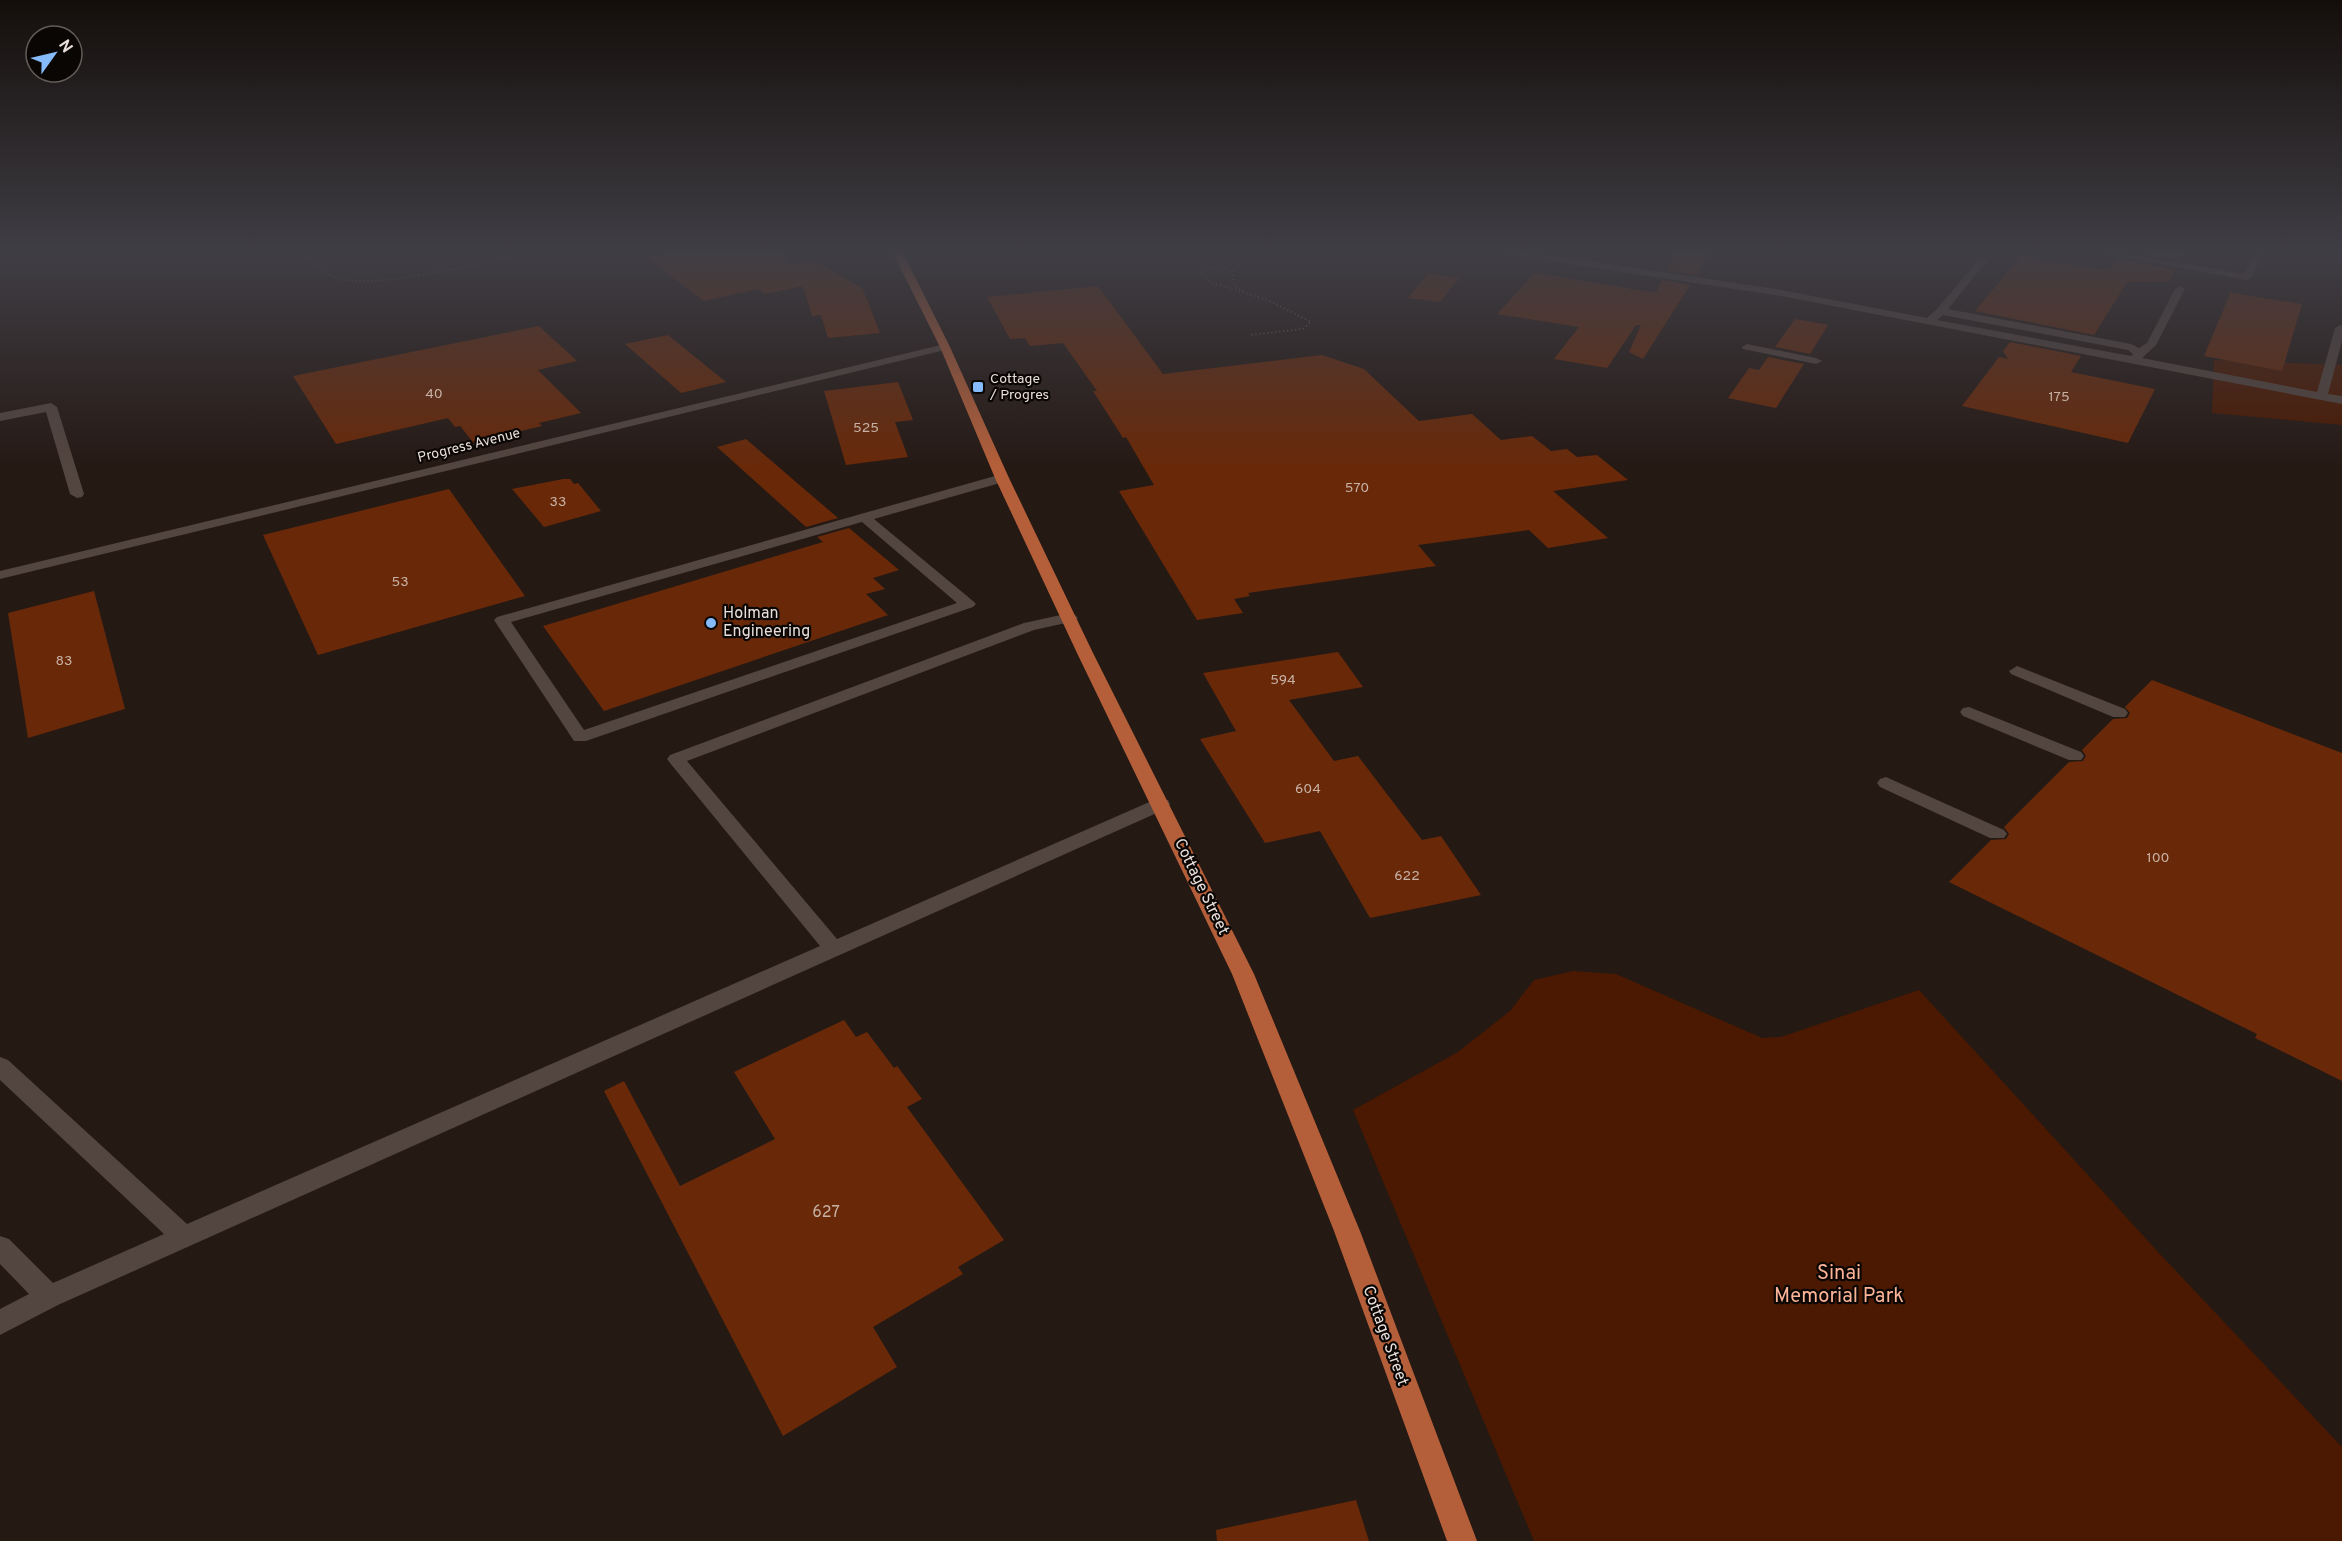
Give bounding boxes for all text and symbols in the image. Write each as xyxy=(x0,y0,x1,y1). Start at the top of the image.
north arrow xyxy=(24,24,84,84)
text: N xyxy=(53,36,76,57)
place label: Cottage / Progres xyxy=(989,371,1049,404)
marker: Cottage / Progres xyxy=(971,380,985,394)
house number: 40 xyxy=(425,386,443,403)
house number: 175 xyxy=(2048,389,2070,406)
house number: 525 xyxy=(853,420,879,437)
street label: Progress Avenue xyxy=(416,425,522,467)
house number: 570 xyxy=(1345,480,1369,497)
house number: 33 xyxy=(550,494,566,511)
house number: 53 xyxy=(391,574,409,591)
place label: Holman Engineering xyxy=(723,604,810,642)
marker: Holman Engineering xyxy=(704,616,718,630)
house number: 83 xyxy=(56,653,72,670)
house number: 594 xyxy=(1270,672,1296,689)
house number: 604 xyxy=(1295,781,1321,798)
street label: Cottage Street xyxy=(1169,835,1233,939)
house number: 100 xyxy=(2146,850,2170,867)
house number: 622 xyxy=(1394,868,1420,885)
house number: 627 xyxy=(812,1203,840,1223)
park label: Sinai Memorial Park xyxy=(1774,1261,1904,1310)
street label: Cottage Street xyxy=(1358,1283,1412,1389)

